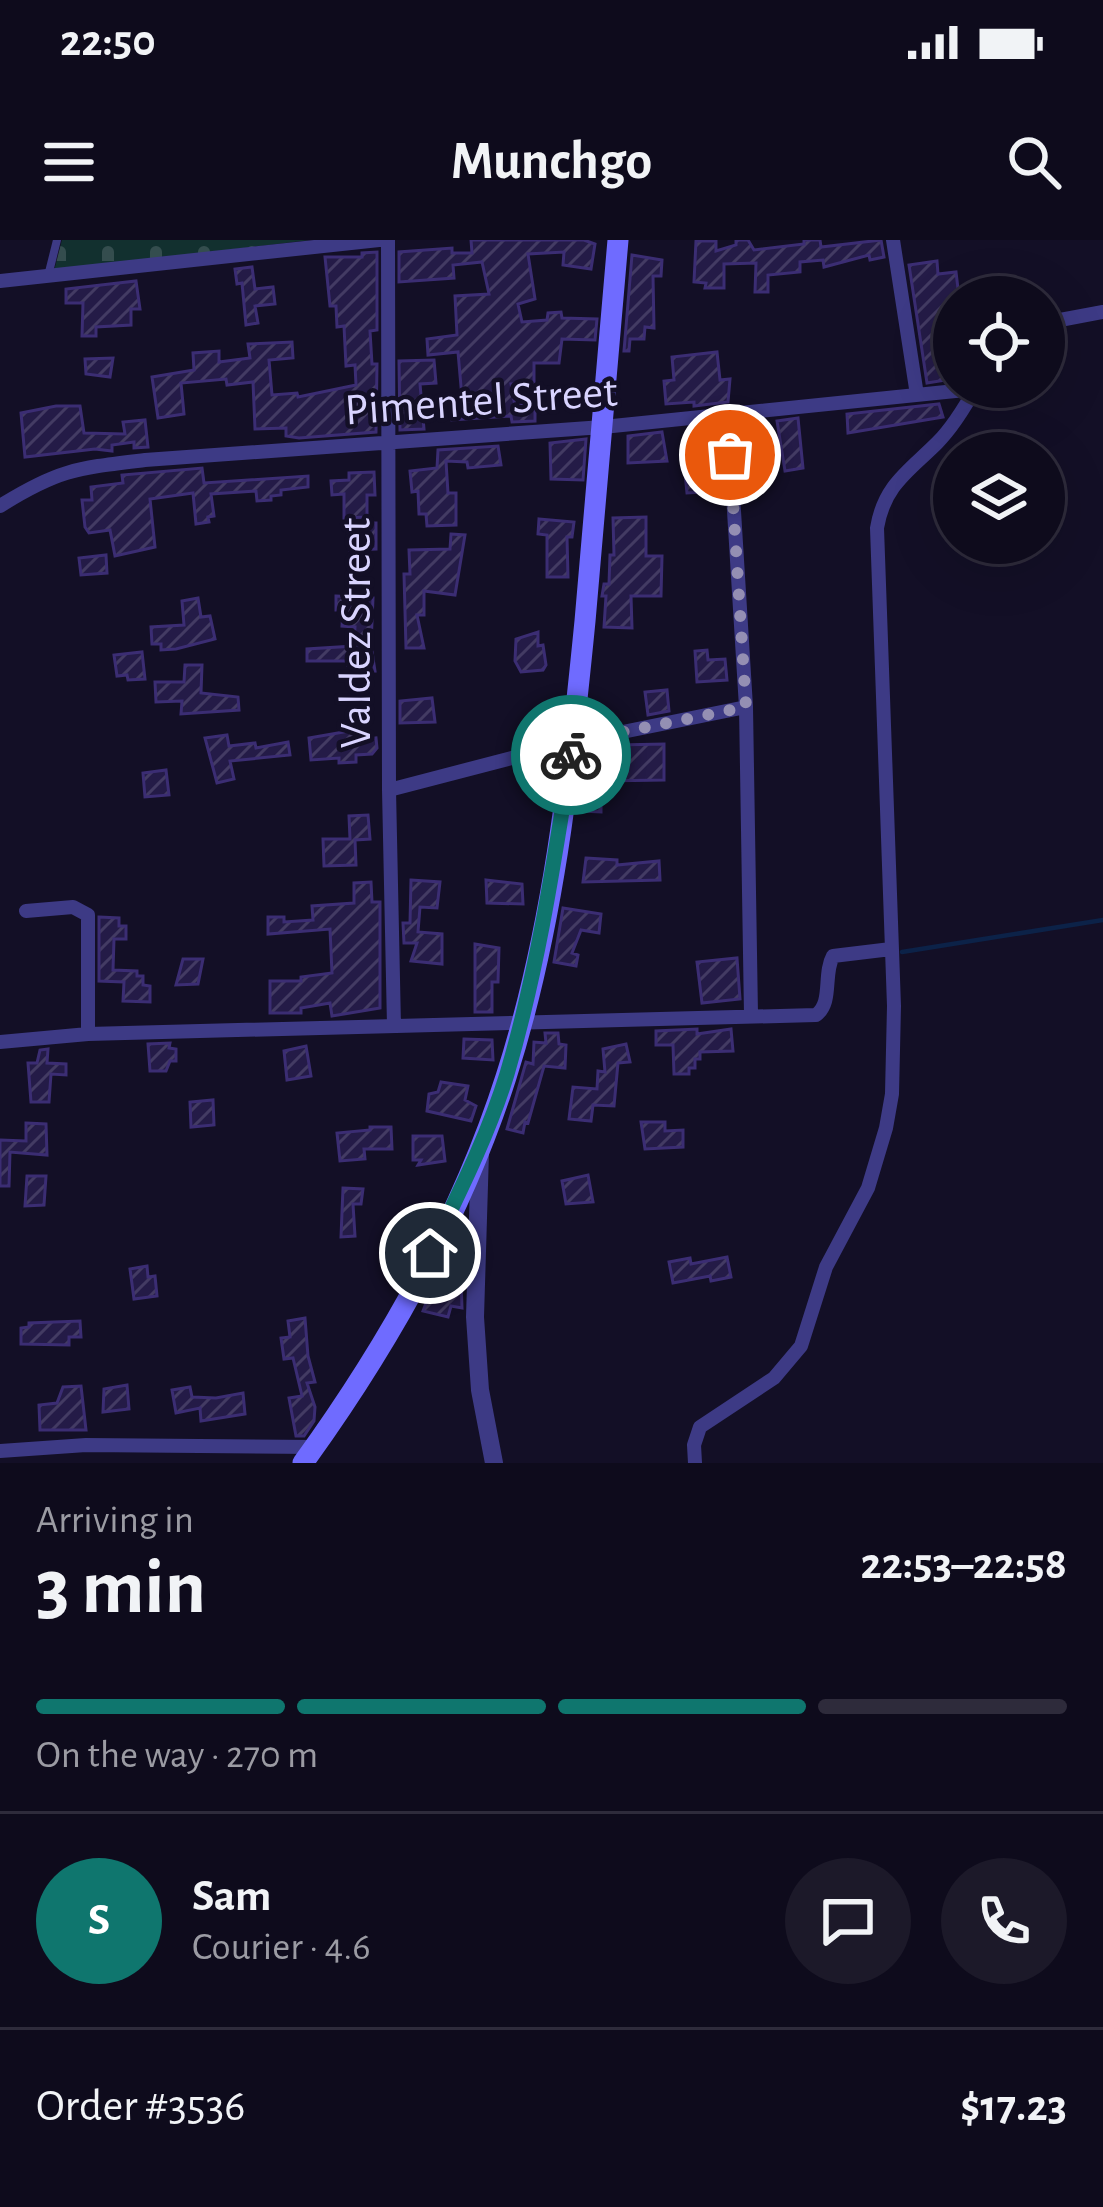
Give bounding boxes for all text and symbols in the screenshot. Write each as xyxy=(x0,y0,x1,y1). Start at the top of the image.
text: 22:50 xyxy=(60,19,156,64)
icon: menu xyxy=(36,129,102,195)
icon: search xyxy=(1001,129,1067,195)
text: Munchgo xyxy=(451,135,652,189)
map controls xyxy=(933,276,1065,564)
button: locate xyxy=(933,276,1065,408)
street label: Pimentel Street xyxy=(343,370,619,433)
pin xyxy=(679,404,781,506)
icon: bag xyxy=(697,422,763,488)
button: layers xyxy=(933,432,1065,564)
street label: Valdez Street xyxy=(334,518,379,748)
courier xyxy=(511,695,631,815)
icon: bike xyxy=(538,722,604,788)
pin xyxy=(379,1202,481,1304)
icon: home xyxy=(397,1220,463,1286)
text: Arriving in xyxy=(36,1501,194,1540)
text: 22:53–22:58 xyxy=(860,1542,1067,1587)
text: 3 min xyxy=(36,1550,206,1628)
text: On the way · 270 m xyxy=(36,1736,318,1775)
button: chat xyxy=(785,1858,911,1984)
button: phone xyxy=(941,1858,1067,1984)
text: Sam xyxy=(192,1874,271,1919)
text: S xyxy=(88,1898,110,1943)
text: Courier · 4.6 xyxy=(192,1928,371,1967)
text: Order #3536 xyxy=(36,2084,245,2129)
text: $17.23 xyxy=(960,2084,1067,2129)

